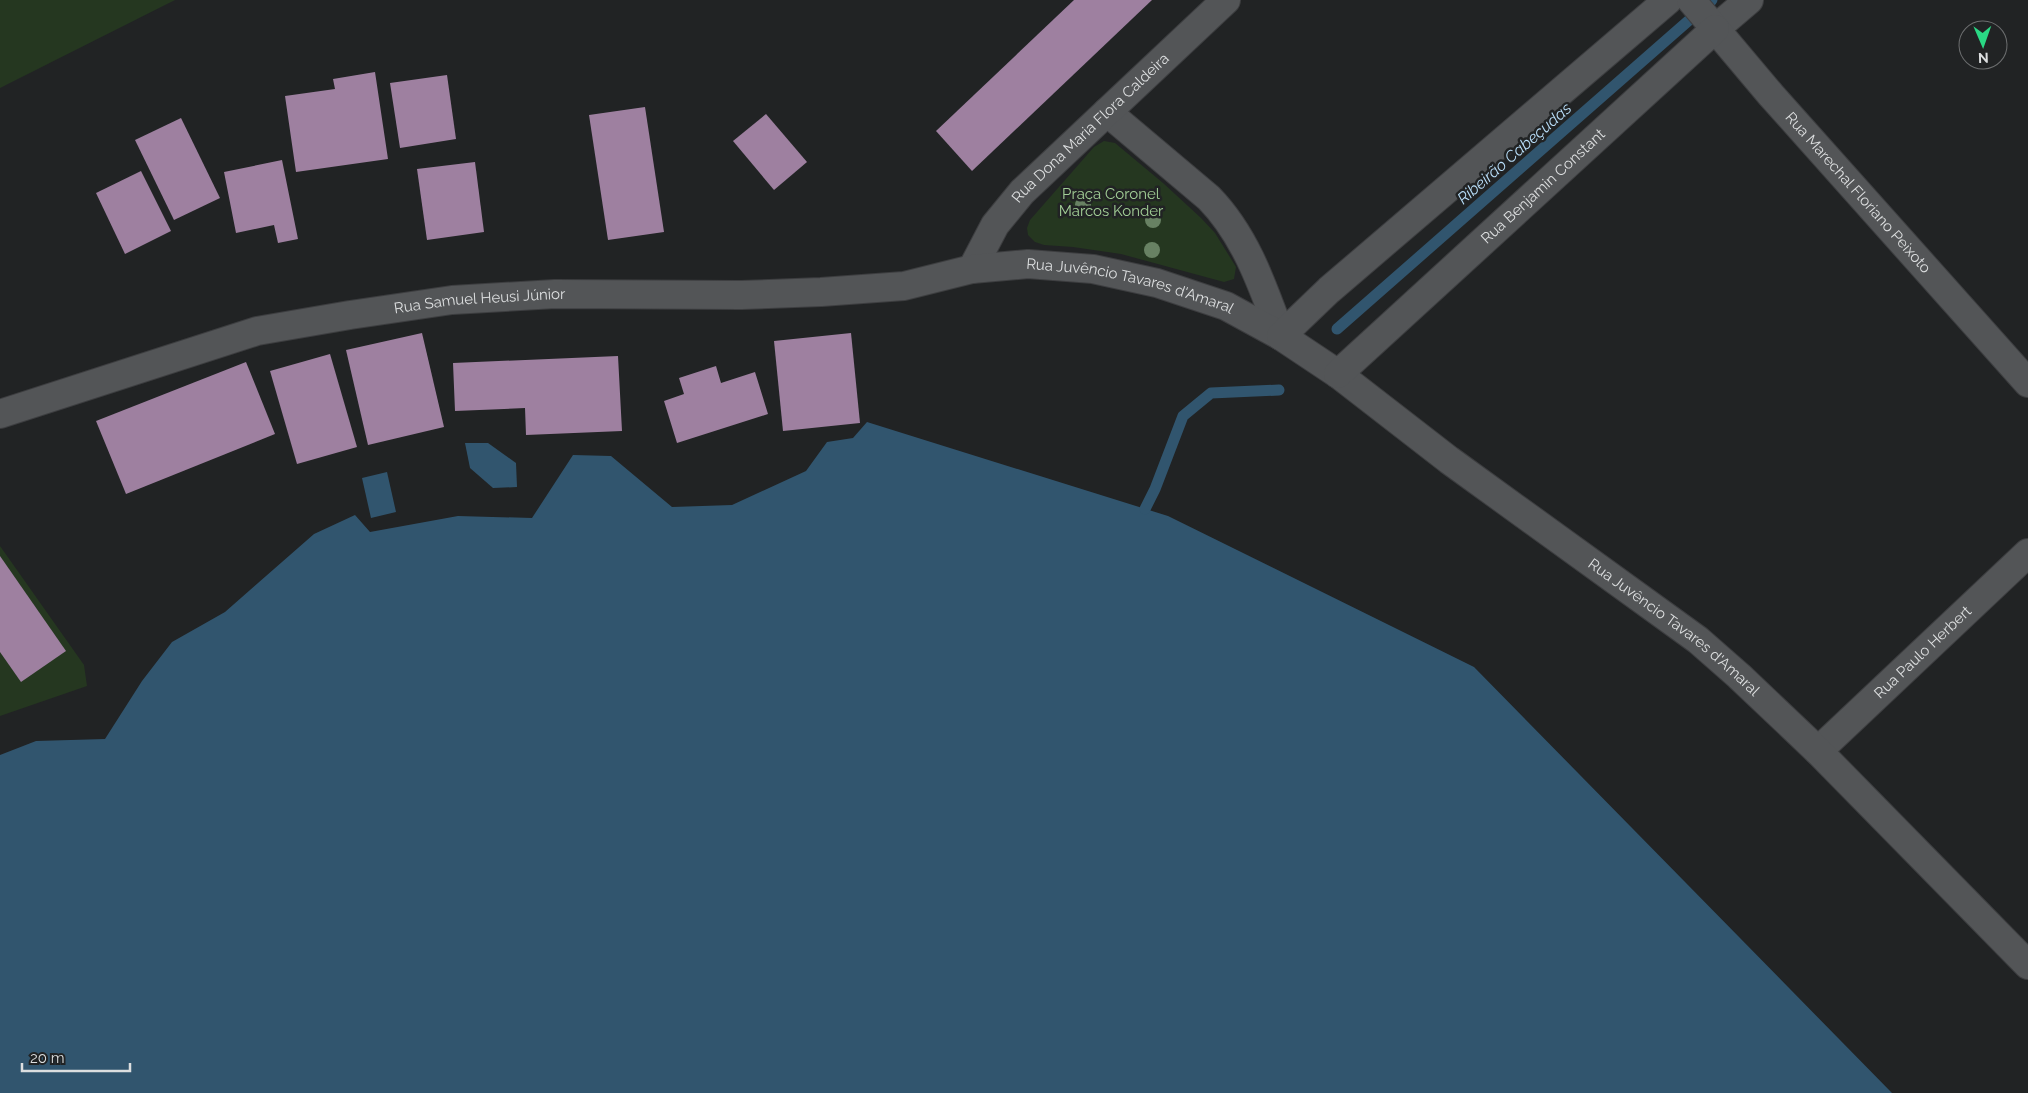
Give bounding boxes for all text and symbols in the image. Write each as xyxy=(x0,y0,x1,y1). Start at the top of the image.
north arrow xyxy=(1958,20,2008,70)
street label: Rua Dona Maria Flora Caldeira xyxy=(1008,49,1173,206)
text: N xyxy=(1978,50,1989,66)
water label: Ribeirão Cabeçudas xyxy=(1453,98,1576,208)
street label: Rua Marechal Floriano Peixoto xyxy=(1782,108,1935,277)
street label: Rua Benjamin Constant xyxy=(1477,125,1609,248)
park label: Praça Coronel Marcos Konder xyxy=(1059,185,1164,220)
street label: Rua Juvêncio Tavares d'Amaral xyxy=(1026,255,1238,318)
street label: Rua Samuel Heusi Júnior xyxy=(393,285,566,317)
street label: Rua Juvêncio Tavares d'Amaral xyxy=(1585,555,1764,700)
street label: Rua Paulo Herbert xyxy=(1870,602,1975,702)
scale bar xyxy=(22,1040,130,1072)
text: 20 m xyxy=(30,1049,65,1067)

